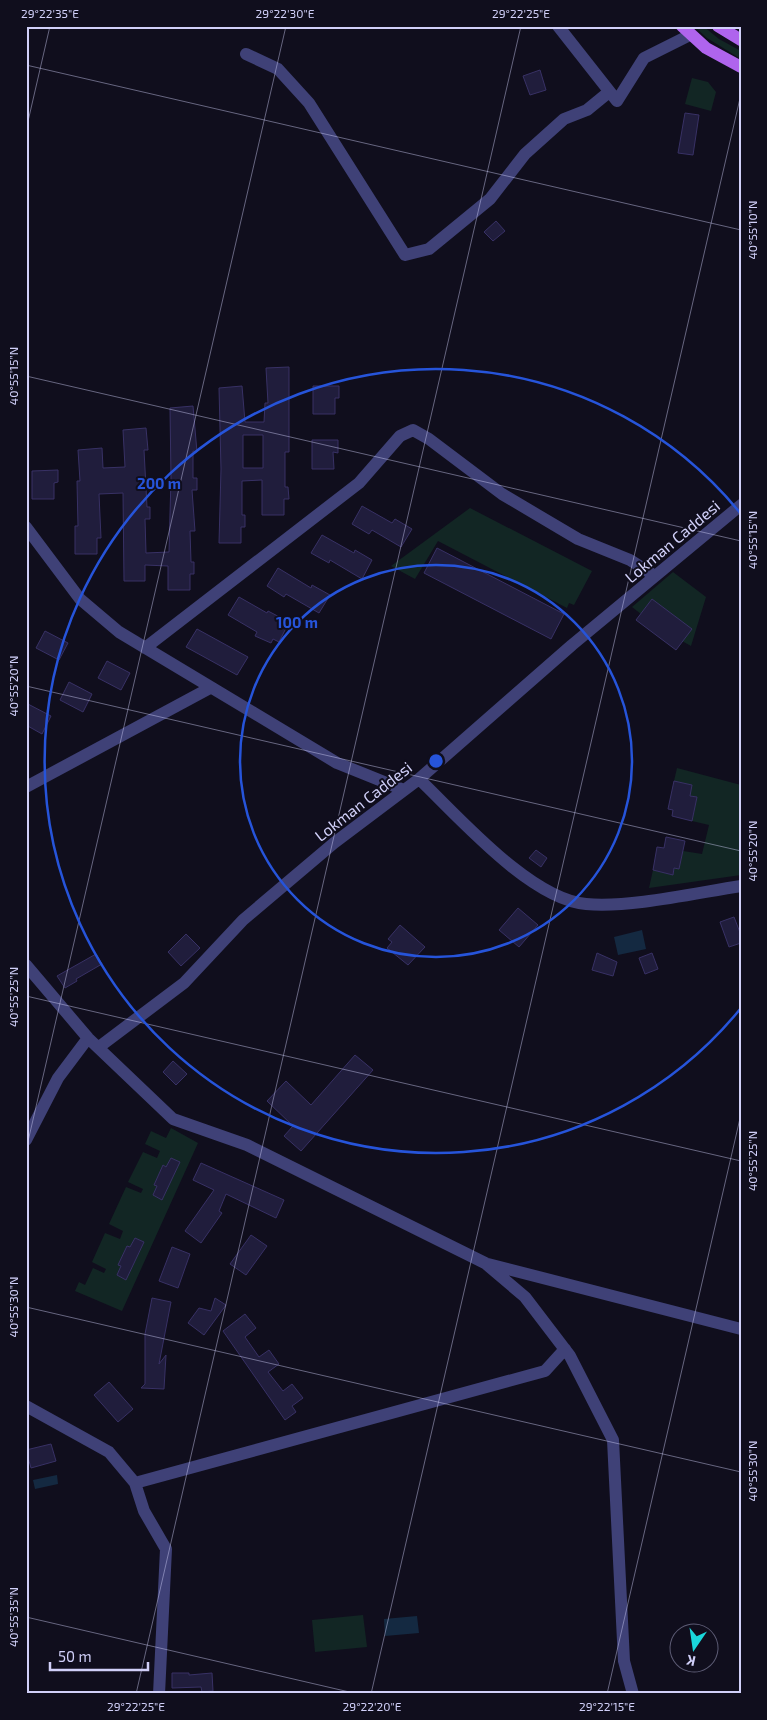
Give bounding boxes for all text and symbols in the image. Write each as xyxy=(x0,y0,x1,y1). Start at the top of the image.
text: 29°22'35"E xyxy=(21,6,79,20)
text: 29°22'30"E xyxy=(256,6,315,20)
text: 29°22'25"E xyxy=(492,6,550,20)
text: 40°55'10"N xyxy=(745,200,759,260)
text: 40°55'15"N xyxy=(6,347,20,405)
text: 200 m xyxy=(137,474,181,492)
street label: Lokman Caddesi xyxy=(621,496,723,586)
text: 40°55'15"N xyxy=(745,511,759,569)
text: 100 m xyxy=(276,613,318,631)
text: 40°55'20"N xyxy=(6,655,20,717)
centre of rings xyxy=(427,752,445,770)
street label: Lokman Caddesi xyxy=(311,757,415,845)
text: 40°55'20"N xyxy=(745,820,759,882)
text: 40°55'25"N xyxy=(6,967,20,1027)
text: 40°55'25"N xyxy=(745,1131,759,1191)
text: 40°55'30"N xyxy=(6,1277,20,1337)
text: 40°55'30"N xyxy=(745,1441,759,1501)
text: 40°55'35"N xyxy=(6,1587,20,1647)
north arrow xyxy=(670,1622,720,1672)
scale bar xyxy=(50,1640,148,1672)
text: 50 m xyxy=(58,1647,92,1665)
text: K xyxy=(685,1652,697,1670)
text: 29°22'25"E xyxy=(107,1699,165,1713)
text: 29°22'20"E xyxy=(343,1699,402,1713)
text: 29°22'15"E xyxy=(579,1699,635,1713)

